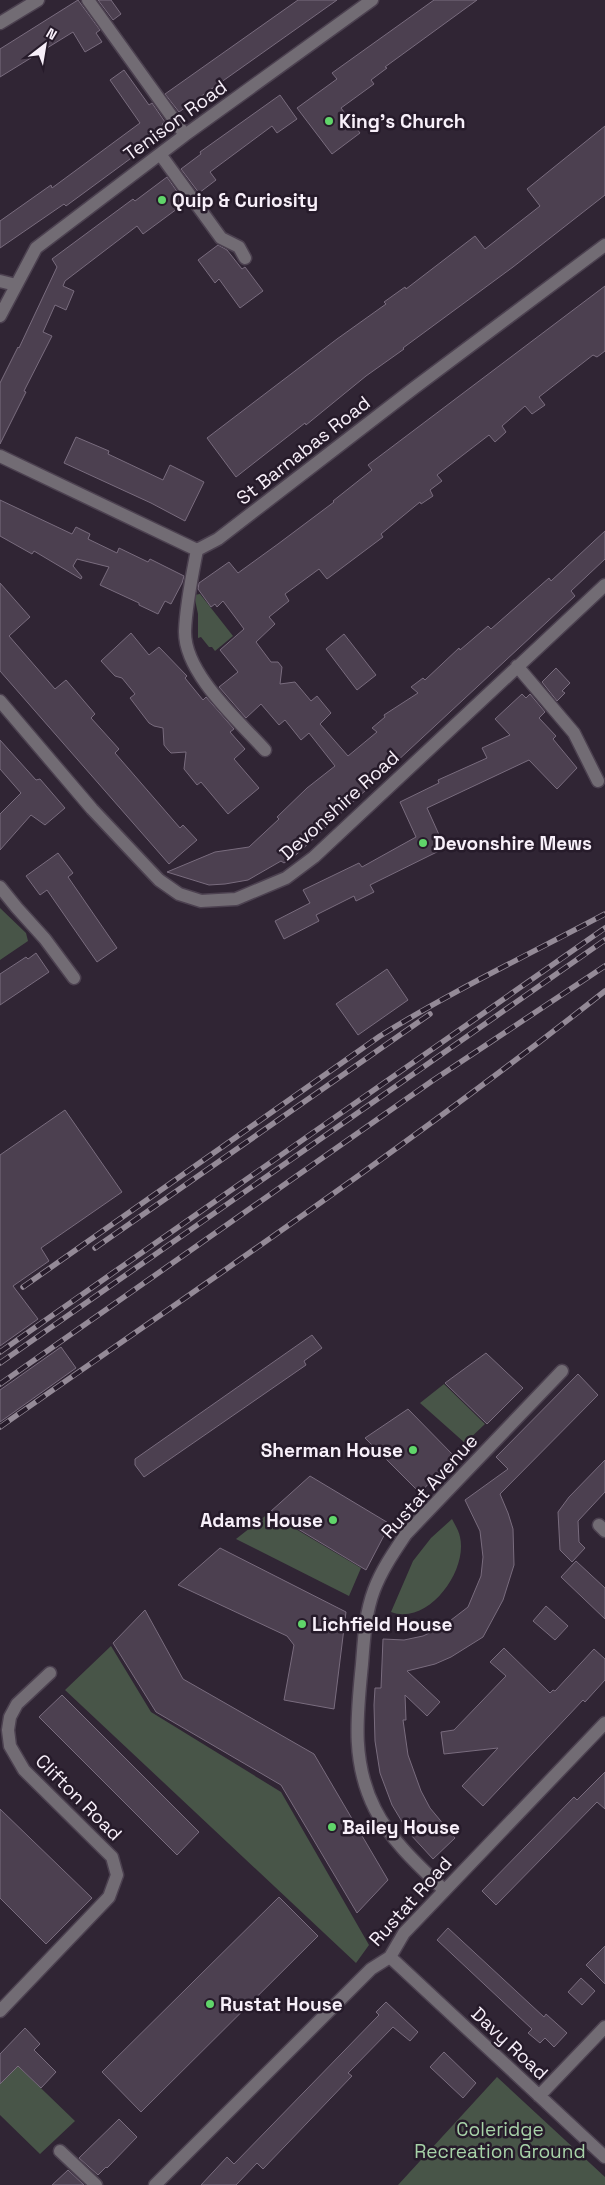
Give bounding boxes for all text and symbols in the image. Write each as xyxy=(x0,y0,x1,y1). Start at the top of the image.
north arrow xyxy=(20,20,70,70)
text: N xyxy=(43,24,60,44)
street label: Tenison Road xyxy=(119,75,232,166)
place label: King's Church xyxy=(339,109,465,134)
marker: King's Church xyxy=(323,115,335,127)
place label: Quip & Curiosity xyxy=(172,188,318,213)
marker: Quip & Curiosity xyxy=(156,194,168,206)
street label: St Barnabas Road xyxy=(231,390,375,510)
street label: Devonshire Road xyxy=(274,745,404,866)
place label: Devonshire Mews xyxy=(433,831,592,856)
marker: Devonshire Mews xyxy=(417,837,429,849)
street label: Rustat Avenue xyxy=(376,1429,483,1544)
place label: Sherman House xyxy=(261,1438,403,1463)
marker: Sherman House xyxy=(407,1444,419,1456)
place label: Adams House xyxy=(200,1508,323,1533)
marker: Adams House xyxy=(327,1514,339,1526)
place label: Lichfield House xyxy=(312,1612,452,1637)
marker: Lichfield House xyxy=(296,1618,308,1630)
street label: Clifton Road xyxy=(30,1749,127,1846)
place label: Bailey House xyxy=(342,1815,460,1840)
marker: Bailey House xyxy=(326,1821,338,1833)
street label: Rustat Road xyxy=(363,1851,457,1952)
place label: Rustat House xyxy=(220,1992,343,2017)
marker: Rustat House xyxy=(204,1998,216,2010)
street label: Davy Road xyxy=(466,2001,553,2085)
park label: Coleridge Recreation Ground xyxy=(414,2117,586,2164)

